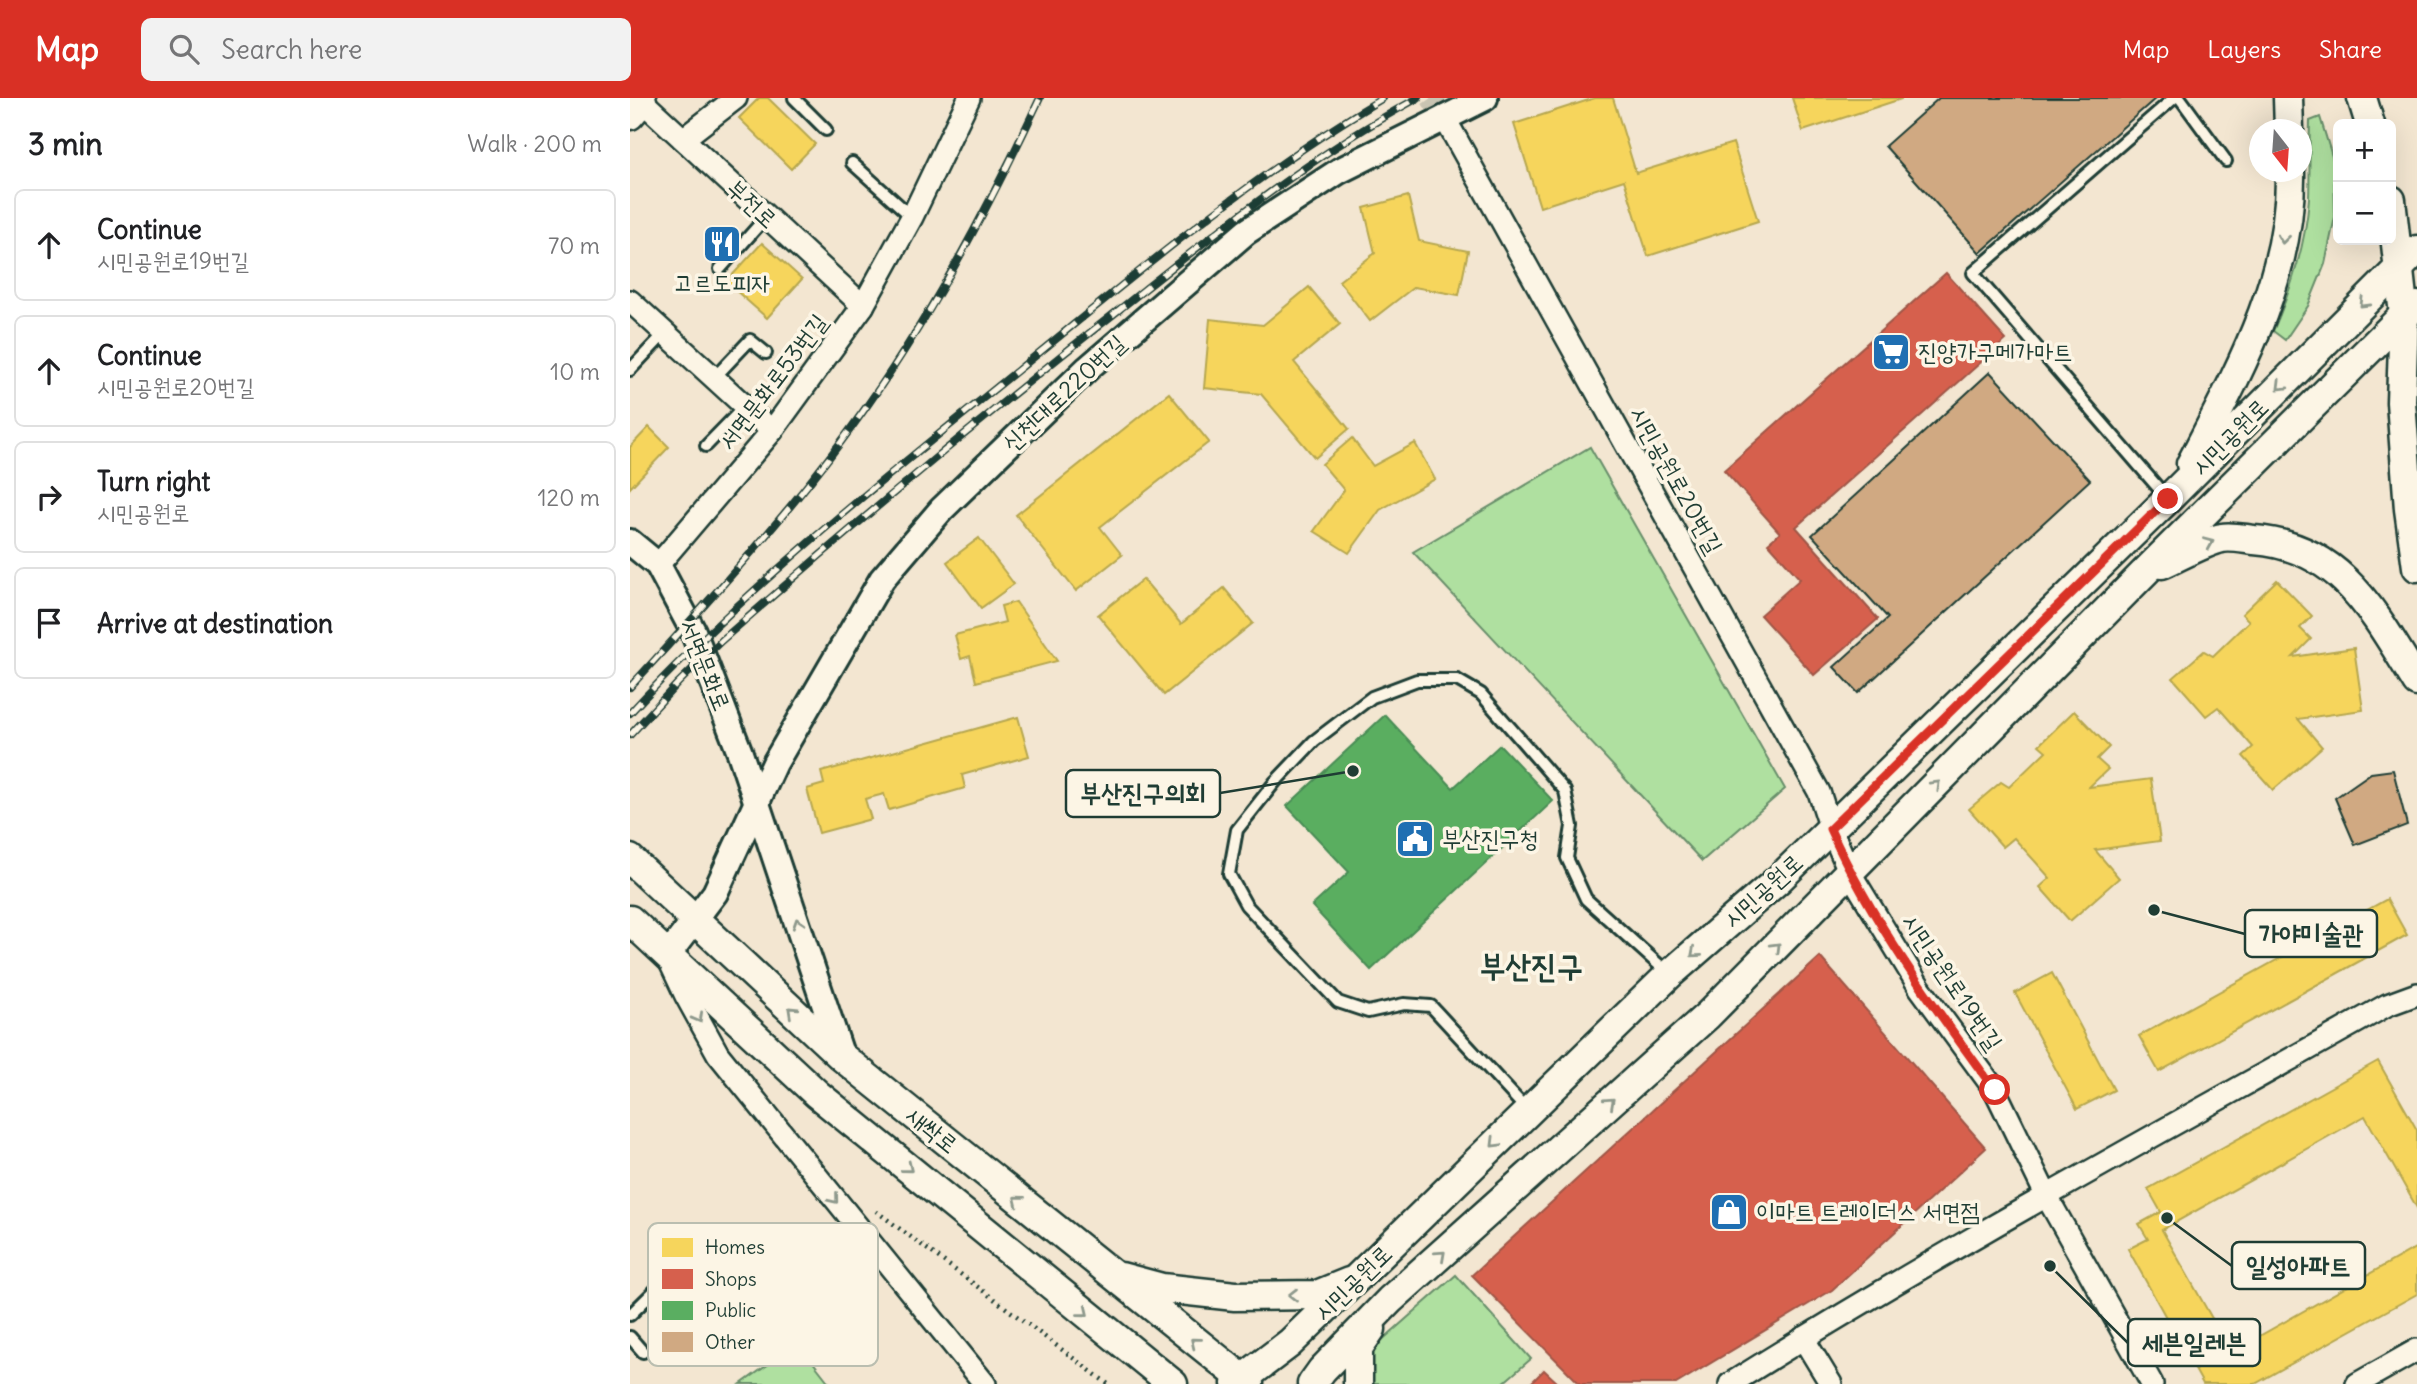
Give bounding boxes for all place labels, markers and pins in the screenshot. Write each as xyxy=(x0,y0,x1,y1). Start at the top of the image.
restaurant icon: 고르도피자 xyxy=(701,223,743,265)
place label: 고르도피자 xyxy=(674,267,770,297)
supermarket icon: 진양가구메가마트 xyxy=(1870,331,1912,373)
place label: 진양가구메가마트 xyxy=(1918,336,2073,366)
callout: 부산진구의회 xyxy=(1066,770,1220,817)
public building icon: 부산진구청 xyxy=(1394,818,1436,860)
place label: 부산진구청 xyxy=(1442,823,1539,853)
callout: 가야미술관 xyxy=(2245,910,2377,957)
shop icon: 이마트 트레이더스 서면점 xyxy=(1708,1191,1750,1233)
place label: 이마트 트레이더스 서면점 xyxy=(1756,1196,1980,1226)
callout: 일성아파트 xyxy=(2232,1242,2365,1289)
callout: 세븐일레븐 xyxy=(2128,1319,2260,1366)

